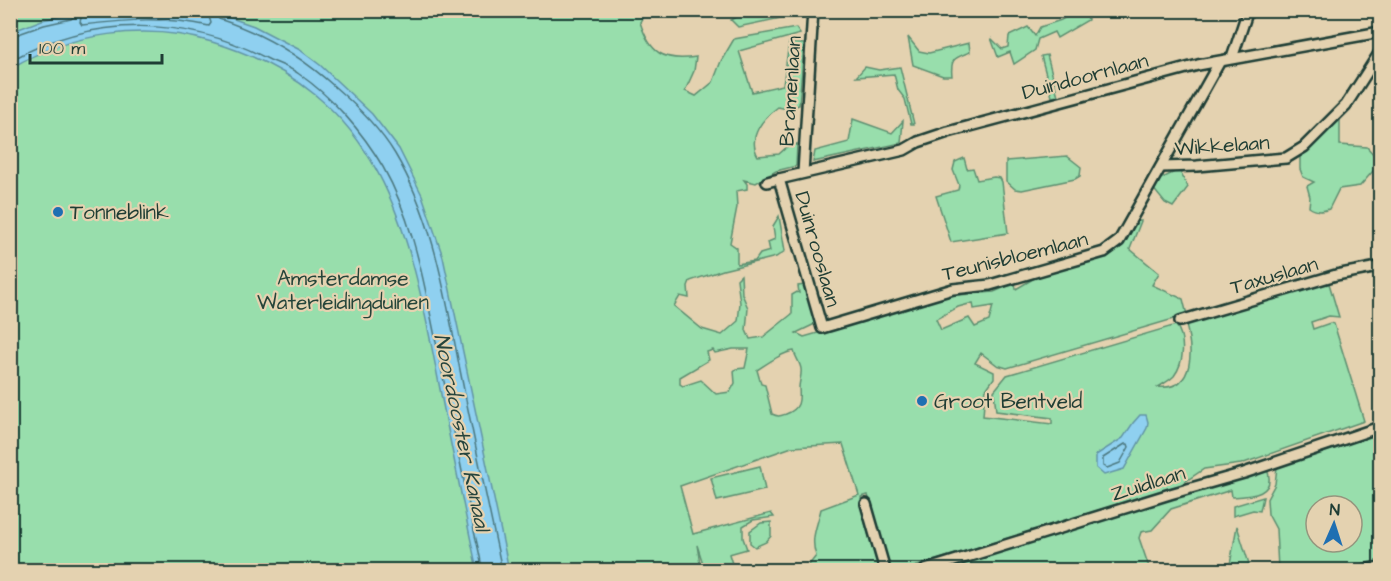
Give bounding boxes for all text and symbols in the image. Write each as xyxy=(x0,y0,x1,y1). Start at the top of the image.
scale bar xyxy=(30,27,162,65)
street label: Bramenlaan xyxy=(772,35,809,147)
text: 100 m xyxy=(39,36,85,61)
street label: Duindoornlaan xyxy=(1019,46,1151,107)
street label: Wikkelaan xyxy=(1174,128,1271,163)
street label: Duinrooslaan xyxy=(787,188,848,310)
place label: Tonneblink xyxy=(70,198,169,227)
marker: Tonneblink xyxy=(51,205,65,219)
street label: Teunisbloemlaan xyxy=(939,224,1091,289)
street label: Taxuslaan xyxy=(1227,249,1321,302)
park label: Amsterdamse Waterleidingduinen xyxy=(257,264,429,319)
water label: Noordooster Kanaal xyxy=(425,331,498,536)
place label: Groot Bentveld xyxy=(934,387,1082,416)
marker: Groot Bentveld xyxy=(915,394,929,408)
street label: Zuidlaan xyxy=(1107,458,1189,508)
north arrow xyxy=(1304,494,1364,554)
text: N xyxy=(1329,499,1340,521)

